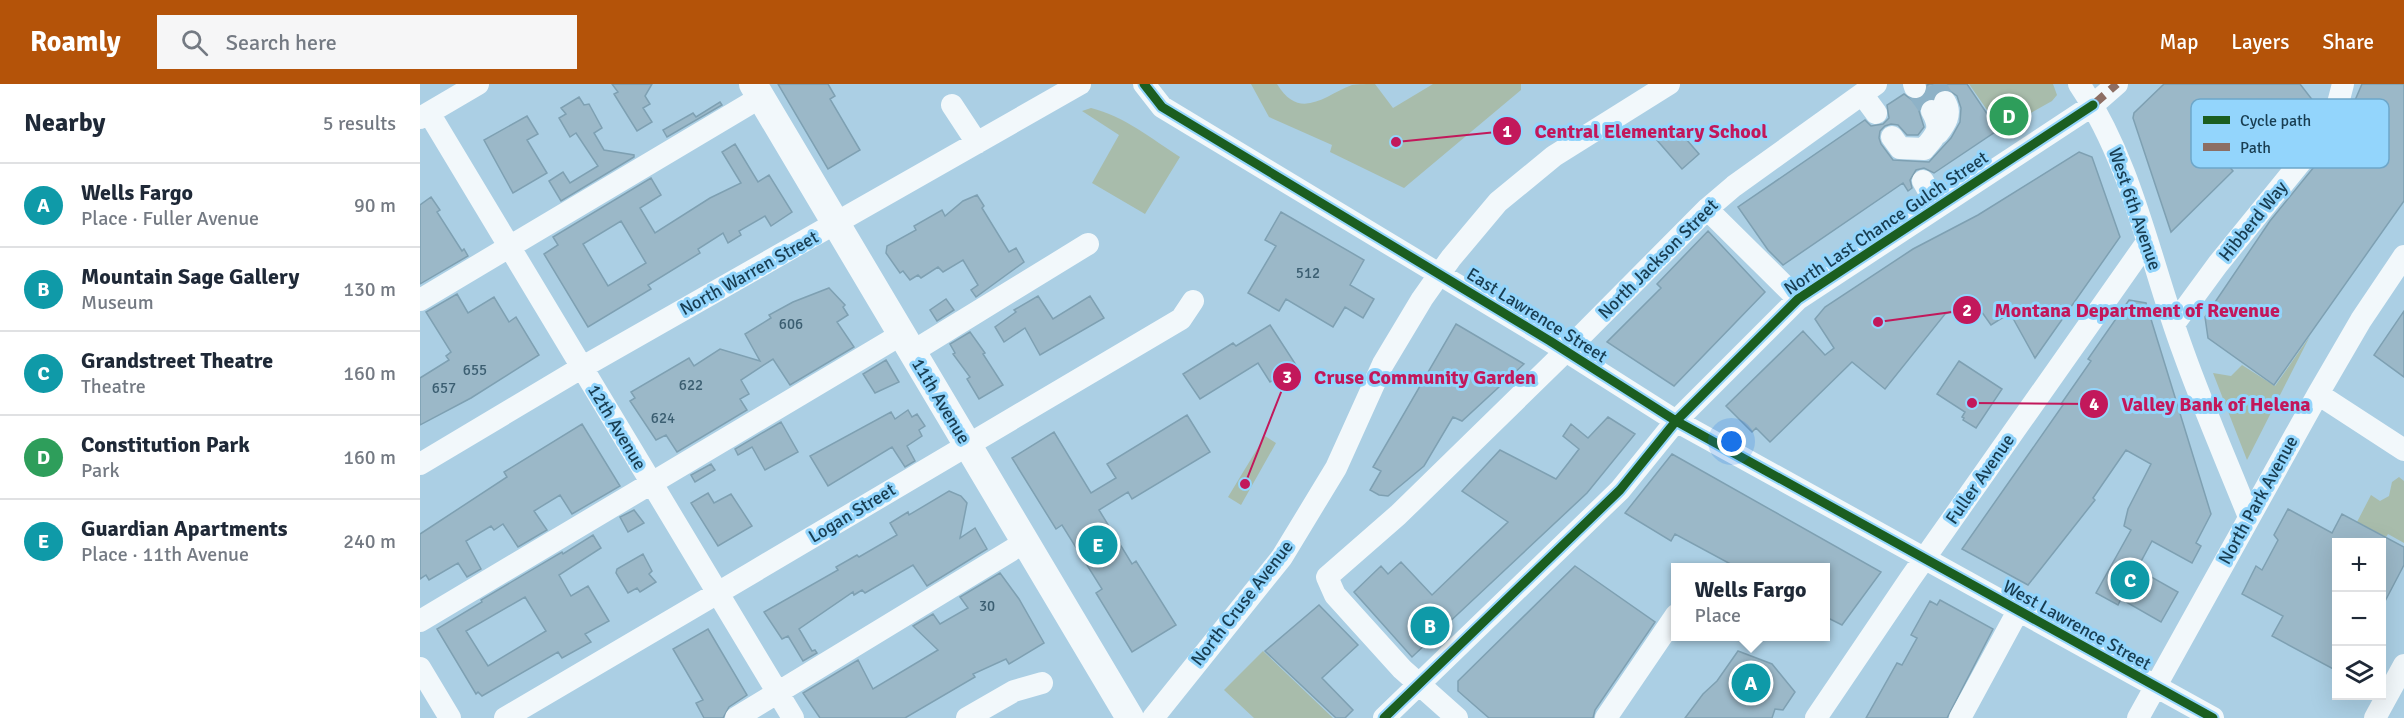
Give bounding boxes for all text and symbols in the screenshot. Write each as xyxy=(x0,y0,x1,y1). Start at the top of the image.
search box xyxy=(157,15,577,69)
text: Roamly xyxy=(30,25,121,59)
icon: search xyxy=(178,26,211,59)
text: Search here xyxy=(226,29,337,56)
text: Map xyxy=(2160,29,2198,55)
text: Layers xyxy=(2231,29,2289,55)
text: Share xyxy=(2322,29,2374,55)
pin: D xyxy=(1990,93,2028,138)
legend xyxy=(2191,99,2389,168)
text: Nearby xyxy=(24,107,105,139)
text: 5 results xyxy=(323,111,396,136)
text: Cycle path xyxy=(2240,111,2311,131)
callout: Central Elementary School xyxy=(1492,112,1779,150)
text: Central Elementary School xyxy=(1535,119,1767,144)
text: 1 xyxy=(1502,120,1512,142)
text: Path xyxy=(2240,138,2271,158)
street label: West 6th Avenue xyxy=(2104,145,2166,273)
street label: North Last Chance Gulch Street xyxy=(1780,146,1992,300)
street label: Hibberd Way xyxy=(2214,176,2292,266)
text: Wells Fargo xyxy=(81,179,193,206)
text: A xyxy=(37,193,50,218)
text: 90 m xyxy=(354,193,396,218)
street label: North Jackson Street xyxy=(1593,194,1723,324)
text: Place · Fuller Avenue xyxy=(81,206,259,231)
street label: North Warren Street xyxy=(676,226,822,320)
text: Mountain Sage Gallery xyxy=(81,263,299,290)
street label: East Lawrence Street xyxy=(1463,263,1611,367)
house number: 512 xyxy=(1296,264,1320,282)
text: B xyxy=(37,277,50,302)
text: 130 m xyxy=(343,277,396,302)
text: Museum xyxy=(81,290,154,315)
callout: Montana Department of Revenue xyxy=(1952,291,2292,329)
text: Montana Department of Revenue xyxy=(1994,298,2280,323)
text: 2 xyxy=(1962,299,1972,321)
house number: 606 xyxy=(779,315,803,333)
text: Grandstreet Theatre xyxy=(81,347,273,374)
street label: 11th Avenue xyxy=(907,354,975,448)
callout: Cruse Community Garden xyxy=(1272,358,1548,396)
text: C xyxy=(37,361,50,386)
text: 160 m xyxy=(343,361,396,386)
house number: 655 xyxy=(463,361,487,379)
text: Cruse Community Garden xyxy=(1314,365,1536,390)
text: 3 xyxy=(1282,366,1292,388)
text: Theatre xyxy=(81,374,146,399)
house number: 622 xyxy=(679,376,703,394)
house number: 657 xyxy=(432,379,456,397)
street label: 12th Avenue xyxy=(583,380,651,474)
callout: Valley Bank of Helena xyxy=(2079,385,2322,423)
text: Valley Bank of Helena xyxy=(2121,392,2311,417)
text: 4 xyxy=(2089,393,2099,415)
house number: 624 xyxy=(651,409,675,427)
your location xyxy=(1717,427,1746,456)
street label: Fuller Avenue xyxy=(1941,430,2019,528)
text: Constitution Park xyxy=(81,431,250,458)
street label: North Park Avenue xyxy=(2214,432,2302,568)
text: D xyxy=(37,445,50,470)
text: 160 m xyxy=(343,445,396,470)
text: Park xyxy=(81,458,119,483)
street label: Logan Street xyxy=(805,478,899,548)
text: Guardian Apartments xyxy=(81,515,287,542)
pin: E xyxy=(1078,522,1118,568)
text: E xyxy=(38,529,49,554)
text: 240 m xyxy=(343,529,396,554)
street label: North Cruse Avenue xyxy=(1186,536,1298,670)
map controls xyxy=(2332,538,2386,700)
button: + xyxy=(2332,538,2386,592)
text: Place · 11th Avenue xyxy=(81,542,249,567)
pin: C xyxy=(2110,558,2150,602)
popup xyxy=(1671,563,1830,641)
street label: West Lawrence Street xyxy=(1999,575,2155,675)
text: Wells Fargo xyxy=(1694,576,1807,603)
button: − xyxy=(2332,592,2386,646)
house number: 30 xyxy=(979,597,995,615)
text: Place xyxy=(1694,603,1741,628)
pin: B xyxy=(1410,604,1450,648)
button: layers xyxy=(2332,646,2386,700)
pin: A xyxy=(1732,660,1770,706)

